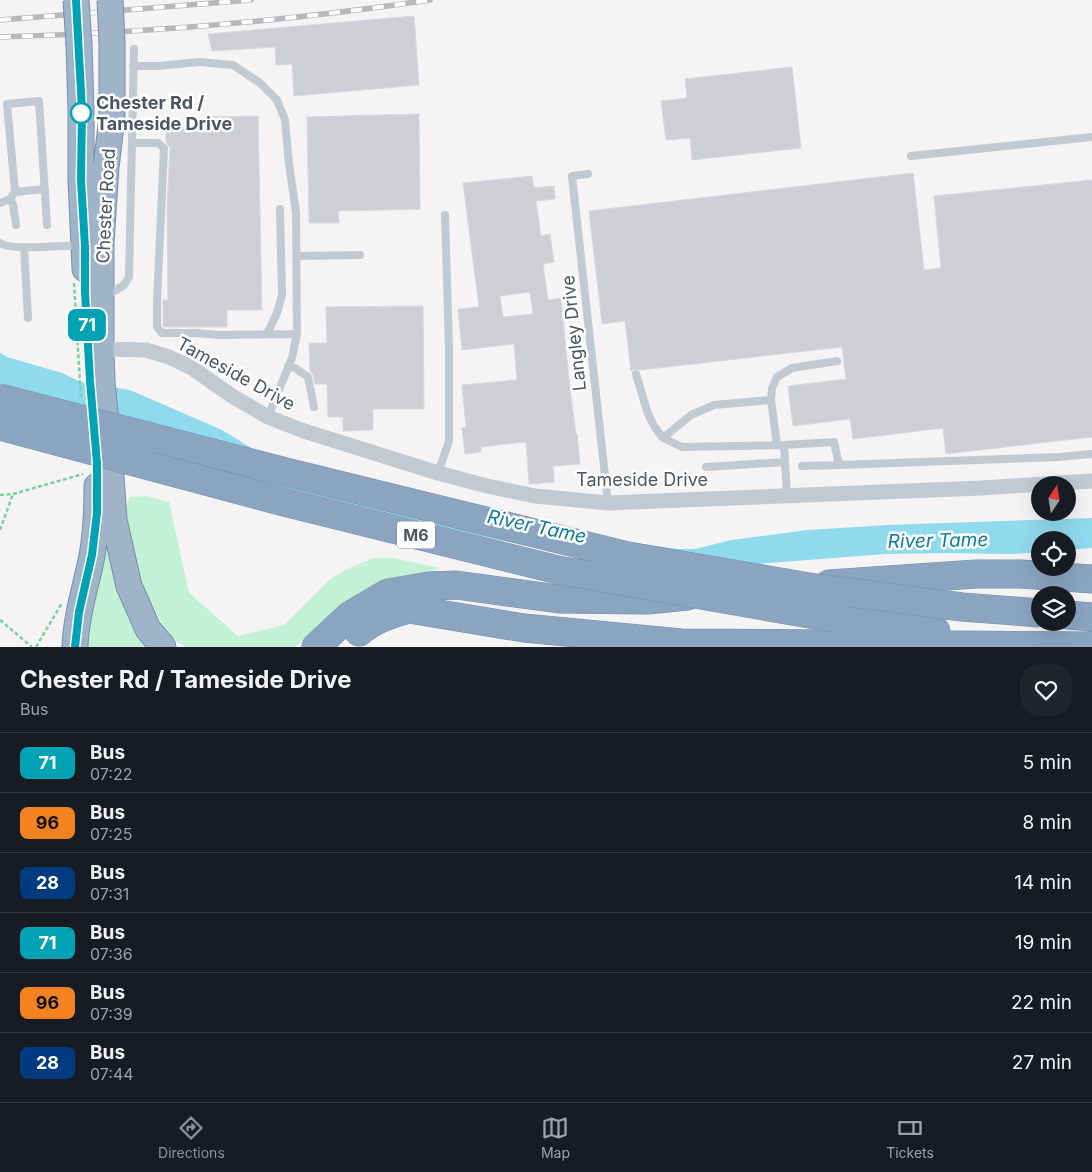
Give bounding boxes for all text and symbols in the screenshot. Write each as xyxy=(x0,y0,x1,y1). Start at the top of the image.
place label: Chester Rd / Tameside Drive xyxy=(96,92,232,134)
marker: Chester Rd / Tameside Drive xyxy=(70,102,92,124)
street label: Chester Road xyxy=(92,148,119,264)
street label: Langley Drive xyxy=(557,274,590,392)
line badge: 71 xyxy=(64,309,110,341)
text: 71 xyxy=(78,314,96,335)
street label: Tameside Drive xyxy=(174,332,299,415)
street label: Tameside Drive xyxy=(576,469,708,490)
north arrow xyxy=(1031,476,1076,521)
map controls xyxy=(1031,476,1076,631)
water label: River Tame xyxy=(485,505,589,548)
road number: M6 xyxy=(397,522,435,548)
water label: River Tame xyxy=(887,528,989,553)
button: locate xyxy=(1031,531,1076,576)
button: layers xyxy=(1031,586,1076,631)
button: heart xyxy=(1020,664,1072,716)
text: Chester Rd / Tameside Drive xyxy=(20,665,352,694)
text: Bus xyxy=(20,699,48,719)
text: Bus xyxy=(90,741,125,764)
text: 5 min xyxy=(1023,751,1072,774)
text: 71 xyxy=(38,752,57,773)
text: 07:22 xyxy=(90,764,132,784)
text: Bus xyxy=(90,801,125,824)
text: 8 min xyxy=(1022,811,1072,834)
text: 96 xyxy=(36,812,59,833)
text: 07:25 xyxy=(90,824,132,844)
text: Bus xyxy=(90,861,125,884)
text: 14 min xyxy=(1014,871,1072,894)
text: 28 xyxy=(36,872,59,893)
text: 07:31 xyxy=(90,884,129,904)
text: Bus xyxy=(90,921,125,944)
text: 19 min xyxy=(1015,931,1072,954)
text: 71 xyxy=(38,932,57,953)
text: 07:36 xyxy=(90,944,133,964)
text: Bus xyxy=(90,981,125,1004)
text: 22 min xyxy=(1011,991,1072,1014)
text: 96 xyxy=(36,992,59,1013)
text: 07:39 xyxy=(90,1004,133,1024)
text: Bus xyxy=(90,1041,125,1064)
text: 27 min xyxy=(1012,1051,1072,1074)
text: 28 xyxy=(36,1052,59,1073)
text: 07:44 xyxy=(90,1064,134,1084)
tab: Directions xyxy=(158,1114,225,1161)
tab: Map xyxy=(541,1114,570,1161)
tab: Tickets xyxy=(886,1114,934,1161)

